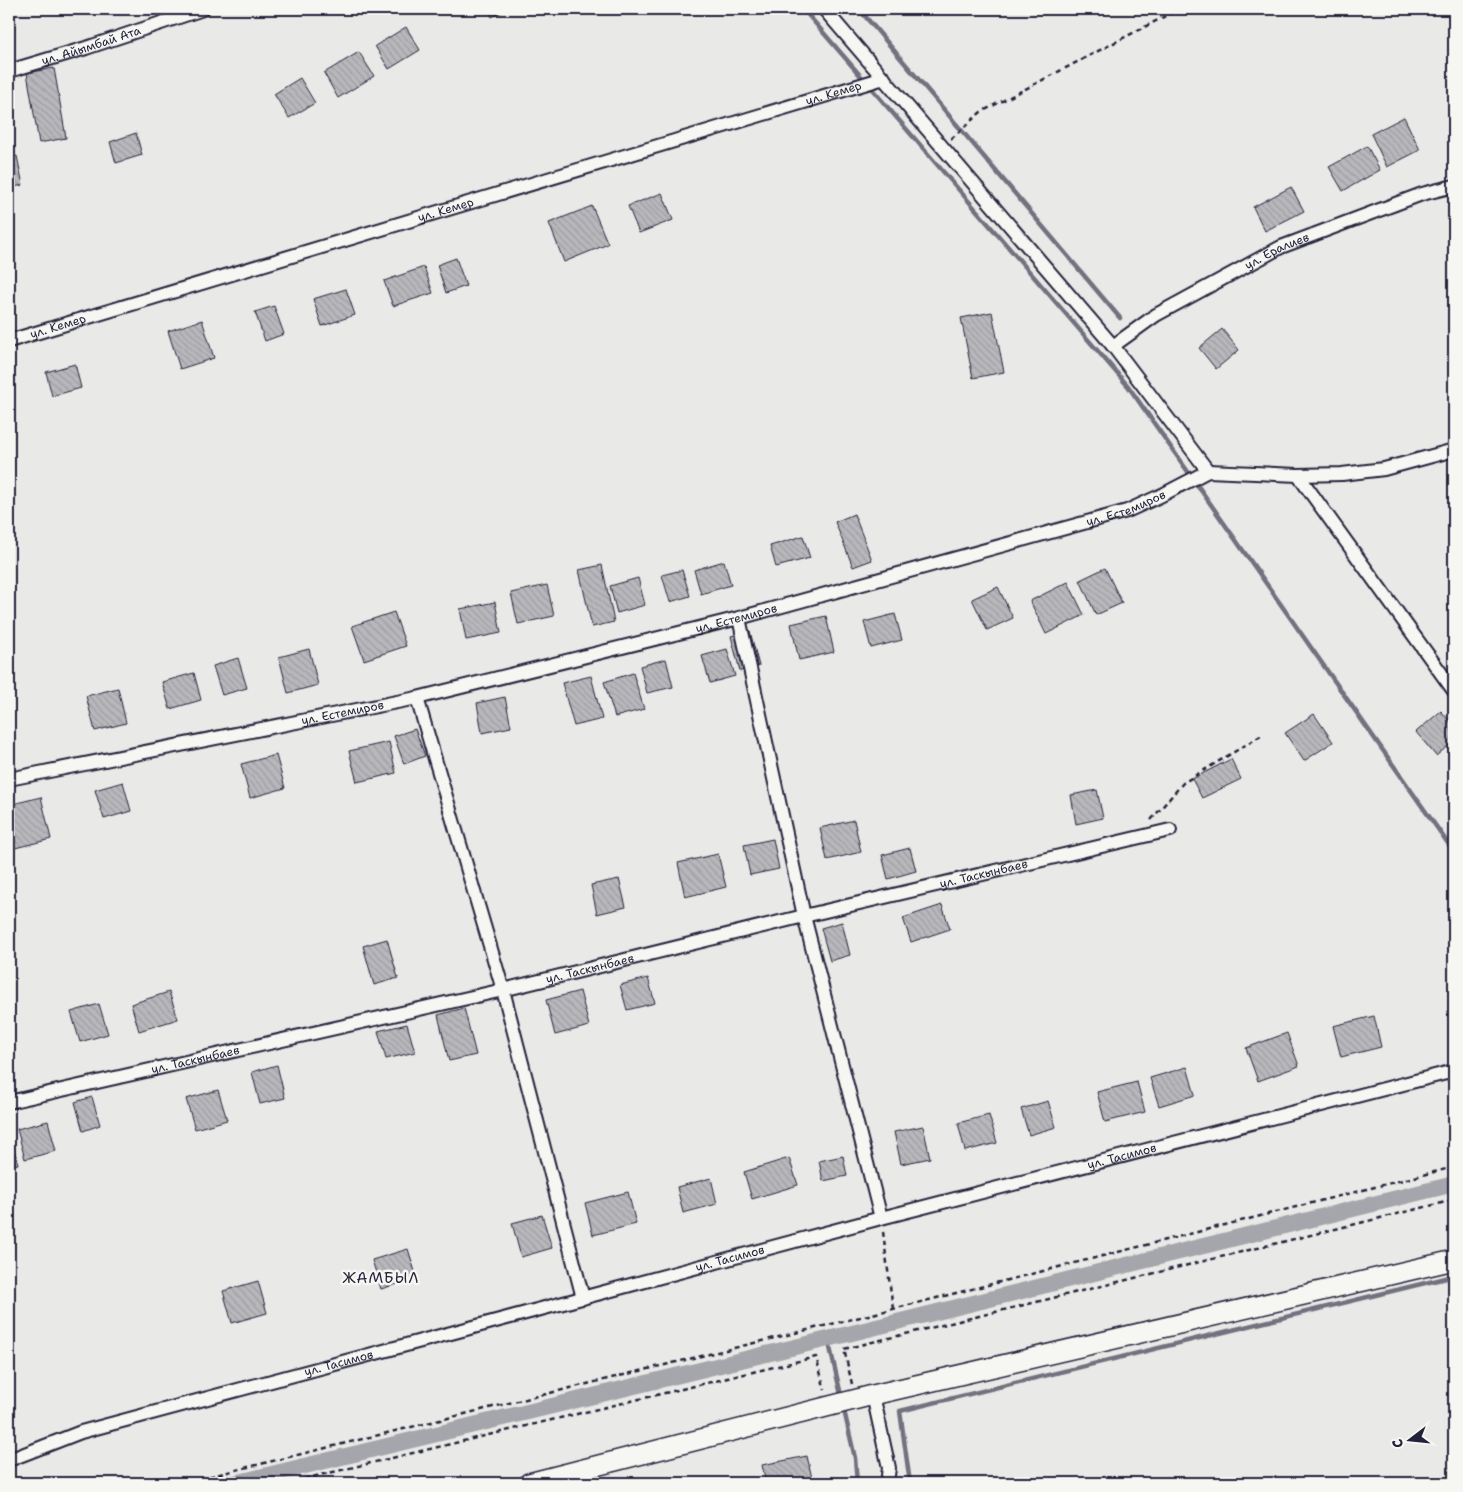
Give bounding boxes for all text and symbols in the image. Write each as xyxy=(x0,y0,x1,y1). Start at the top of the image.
street label: ул. Айымбай Ата xyxy=(40,22,143,69)
street label: ул. Кемер xyxy=(804,77,864,109)
street label: ул. Кемер xyxy=(416,194,476,226)
street label: ул. Ералиев xyxy=(1242,229,1311,273)
street label: ул. Кемер xyxy=(28,310,88,342)
street label: ул. Естемиров xyxy=(1084,486,1168,530)
street label: ул. Естемиров xyxy=(694,600,779,637)
street label: ул. Естемиров xyxy=(300,697,385,729)
street label: ул. Таскынбаев xyxy=(938,856,1029,892)
street label: ул. Таскынбаев xyxy=(544,950,636,987)
street label: ул. Таскынбаев xyxy=(150,1042,241,1078)
street label: ул. Тасимов xyxy=(1086,1140,1158,1173)
street label: ул. Тасимов xyxy=(694,1242,766,1275)
district label: ЖАМБЫЛ xyxy=(343,1268,419,1288)
street label: ул. Тасимов xyxy=(302,1346,375,1380)
north arrow xyxy=(1386,1414,1436,1464)
text: С xyxy=(1388,1437,1407,1450)

